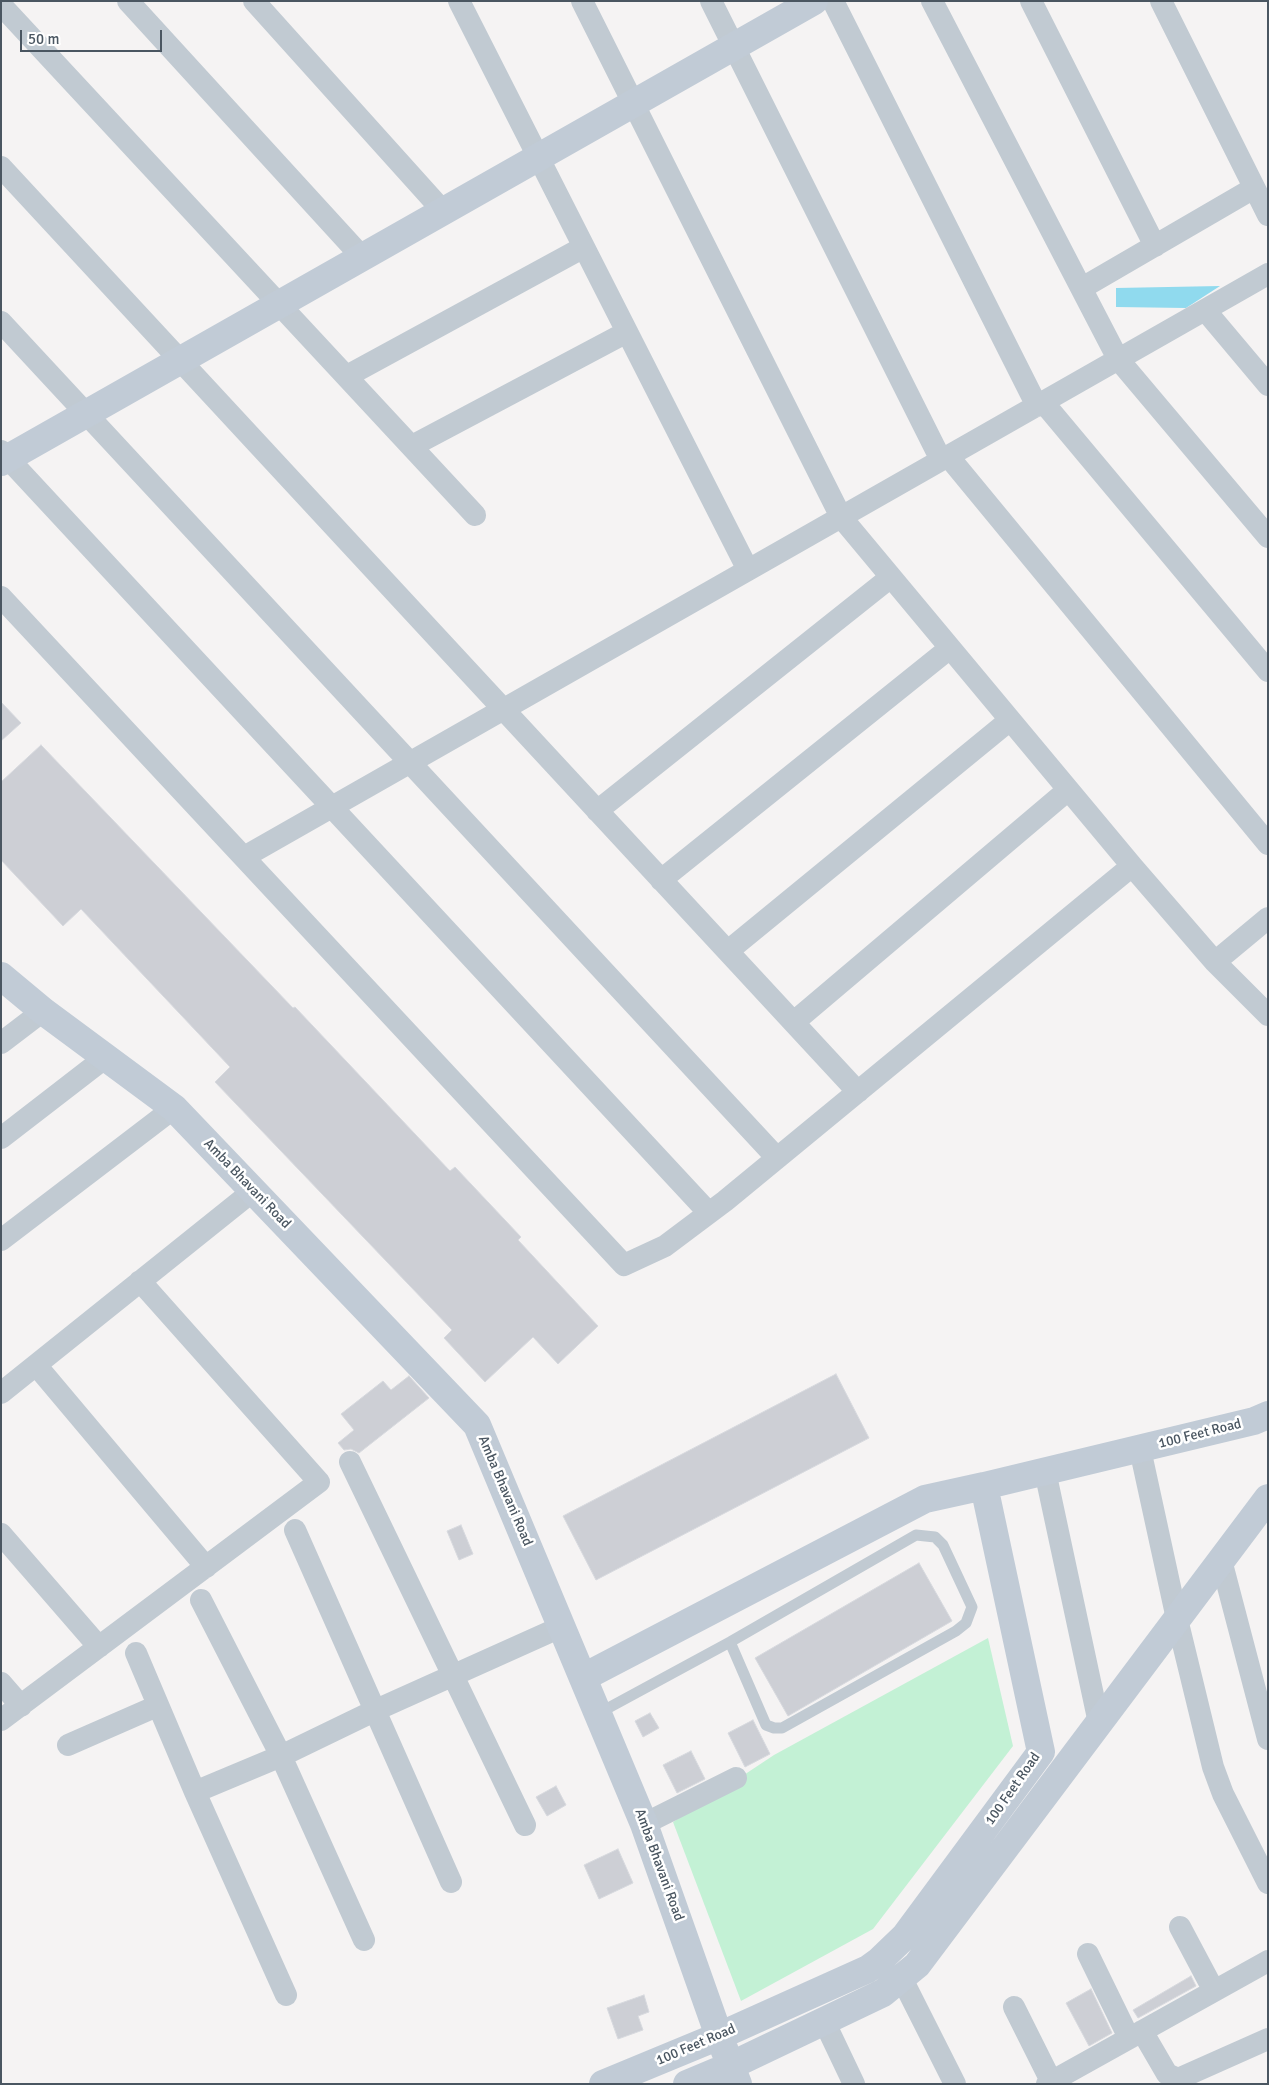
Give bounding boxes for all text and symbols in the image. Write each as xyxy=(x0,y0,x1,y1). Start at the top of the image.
scale bar xyxy=(22,20,165,52)
text: 50 m xyxy=(28,30,59,48)
street label: Amba Bhavani Road xyxy=(200,1136,294,1232)
street label: 100 Feet Road xyxy=(1157,1416,1243,1452)
street label: Amba Bhavani Road xyxy=(474,1433,536,1549)
street label: 100 Feet Road xyxy=(982,1750,1044,1828)
street label: Amba Bhavani Road xyxy=(631,1807,687,1923)
street label: 100 Feet Road xyxy=(654,2021,738,2069)

